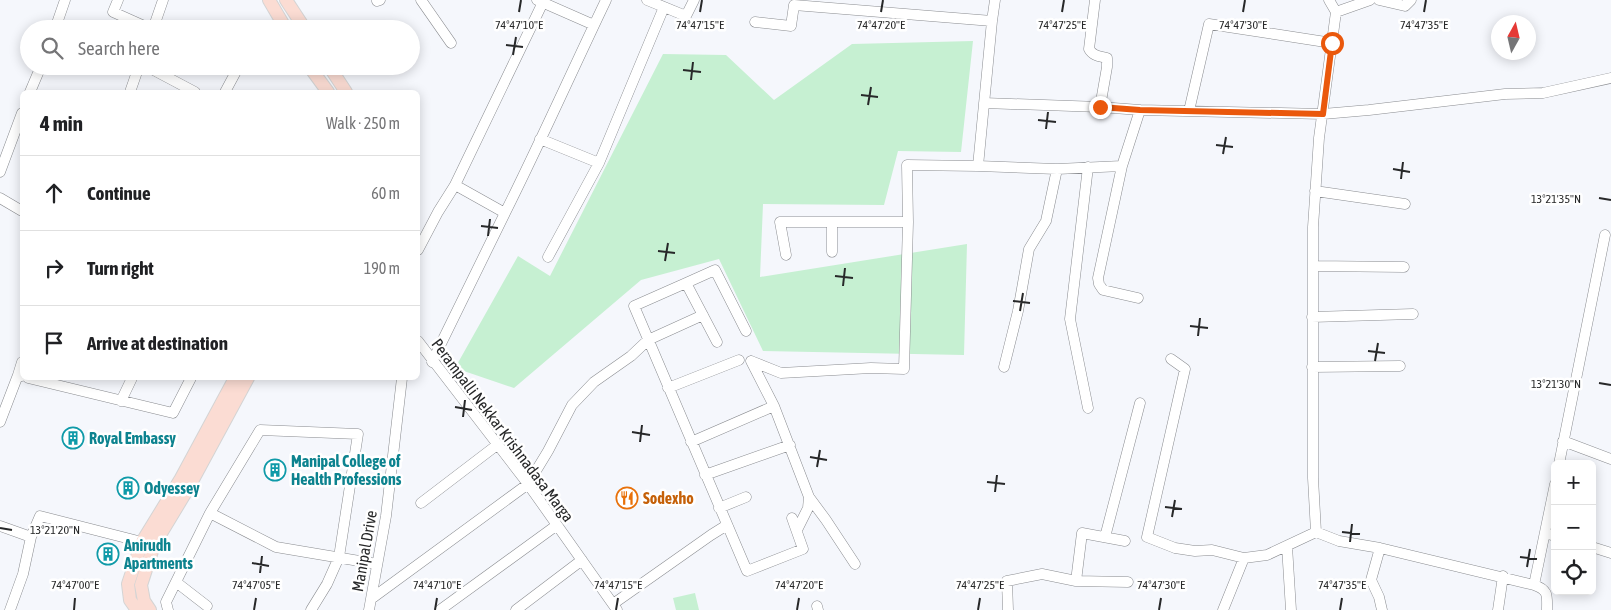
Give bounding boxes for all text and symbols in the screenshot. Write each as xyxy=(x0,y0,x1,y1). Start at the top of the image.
north arrow xyxy=(1491,15,1536,60)
text: 74°47'10"E xyxy=(495,18,543,32)
text: 74°47'15"E xyxy=(676,18,724,32)
text: 74°47'20"E xyxy=(857,18,905,32)
text: 74°47'25"E xyxy=(1038,18,1086,32)
text: 74°47'30"E xyxy=(1219,18,1267,32)
text: 74°47'35"E xyxy=(1400,18,1448,32)
search box xyxy=(20,20,420,75)
route start xyxy=(1321,32,1344,55)
icon: search xyxy=(38,34,66,62)
text: Search here xyxy=(78,37,160,59)
route end xyxy=(1089,96,1112,119)
text: 4 min xyxy=(40,111,83,135)
text: Walk · 250 m xyxy=(326,114,400,132)
icon: ahead xyxy=(40,179,68,207)
text: Continue xyxy=(87,182,151,204)
text: 60 m xyxy=(371,184,400,202)
text: 13°21'35"N xyxy=(1531,192,1581,206)
icon: right xyxy=(40,254,68,282)
text: Turn right xyxy=(87,257,154,279)
text: 190 m xyxy=(364,259,400,277)
icon: arrive xyxy=(40,329,68,357)
text: Arrive at destination xyxy=(87,332,228,354)
street label: Perampalli Nekkar Krishnadasa Marga xyxy=(427,335,578,526)
text: 13°21'30"N xyxy=(1531,377,1581,391)
building icon: Royal Embassy xyxy=(61,426,85,450)
place label: Royal Embassy xyxy=(89,429,176,447)
place label: Manipal College of Health Professions xyxy=(291,452,402,488)
building icon: Manipal College of Health Professions xyxy=(263,458,287,482)
map controls xyxy=(1551,460,1596,595)
button: + xyxy=(1551,460,1596,505)
building icon: Odyessey xyxy=(116,476,140,500)
place label: Odyessey xyxy=(144,479,200,497)
restaurant icon: Sodexho xyxy=(615,486,639,510)
place label: Sodexho xyxy=(643,489,694,507)
button: − xyxy=(1551,505,1596,550)
street label: Manipal Drive xyxy=(348,509,381,593)
text: 13°21'20"N xyxy=(30,523,80,537)
place label: Anirudh Apartments xyxy=(123,536,193,572)
building icon: Anirudh Apartments xyxy=(96,542,120,566)
button: locate xyxy=(1551,550,1596,595)
text: 74°47'00"E xyxy=(51,578,99,592)
text: 74°47'05"E xyxy=(232,578,280,592)
text: 74°47'10"E xyxy=(413,578,461,592)
text: 74°47'15"E xyxy=(594,578,642,592)
text: 74°47'20"E xyxy=(775,578,823,592)
text: 74°47'25"E xyxy=(956,578,1004,592)
text: 74°47'30"E xyxy=(1137,578,1185,592)
text: 74°47'35"E xyxy=(1318,578,1366,592)

